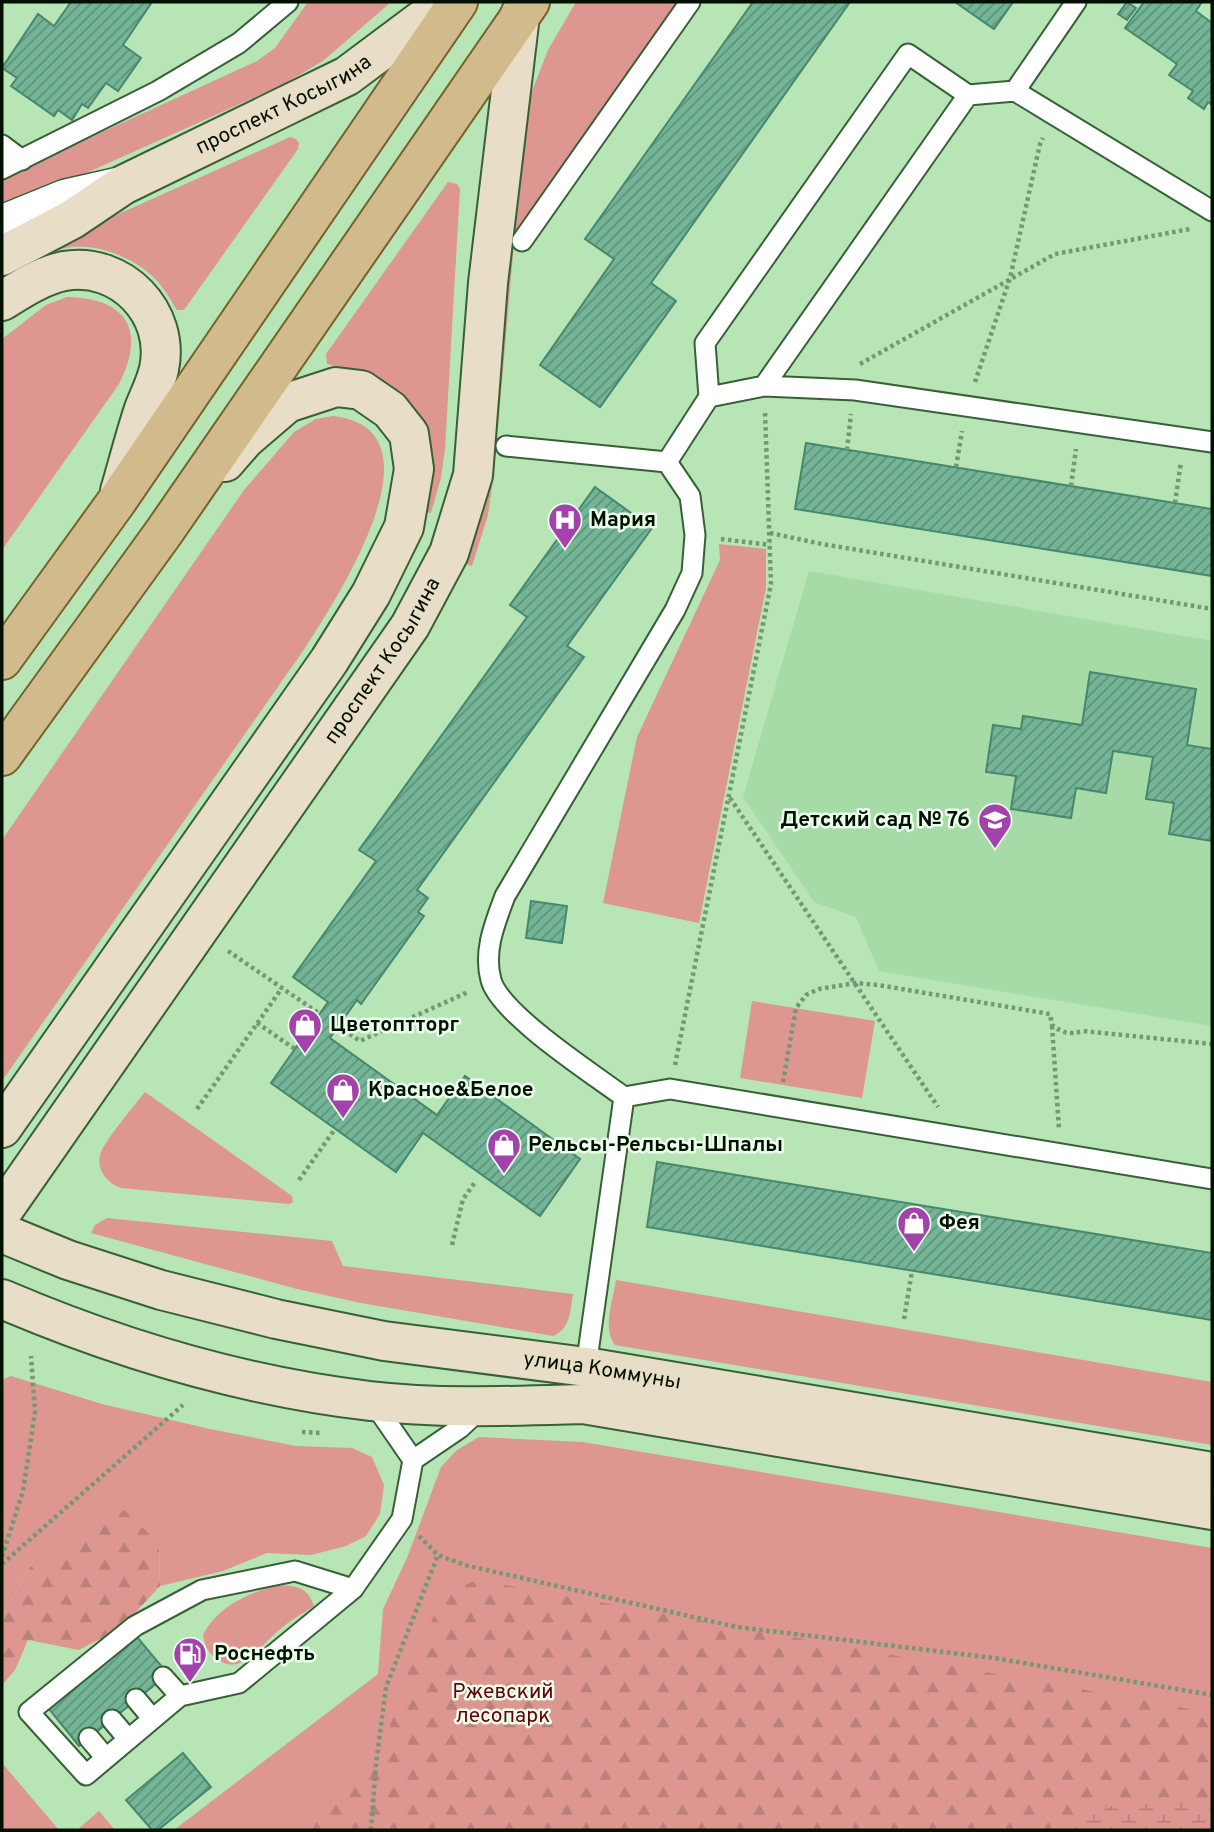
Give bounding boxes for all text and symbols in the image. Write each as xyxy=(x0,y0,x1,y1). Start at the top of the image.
street label: проспект Косыгина xyxy=(191,49,377,161)
hospital icon: Мария xyxy=(546,501,584,550)
place label: Мария xyxy=(590,507,656,534)
street label: проспект Косыгина xyxy=(318,573,447,750)
school or university icon: Детский сад № 76 xyxy=(976,801,1014,850)
place label: Детский сад № 76 xyxy=(780,807,970,834)
shop icon: Цветоптторг xyxy=(286,1006,324,1055)
place label: Цветоптторг xyxy=(330,1012,460,1039)
shop icon: Красное&Белое xyxy=(324,1071,362,1120)
place label: Красное&Белое xyxy=(368,1077,534,1104)
shop icon: Рельсы-Рельсы-Шпалы xyxy=(485,1126,523,1175)
place label: Рельсы-Рельсы-Шпалы xyxy=(528,1132,783,1159)
shop icon: Фея xyxy=(895,1204,933,1253)
place label: Фея xyxy=(939,1210,980,1237)
street label: улица Коммуны xyxy=(522,1346,683,1396)
fuel station icon: Роснефть xyxy=(171,1635,209,1684)
place label: Роснефть xyxy=(214,1641,315,1668)
park label: Ржевский лесопарк xyxy=(452,1679,554,1730)

